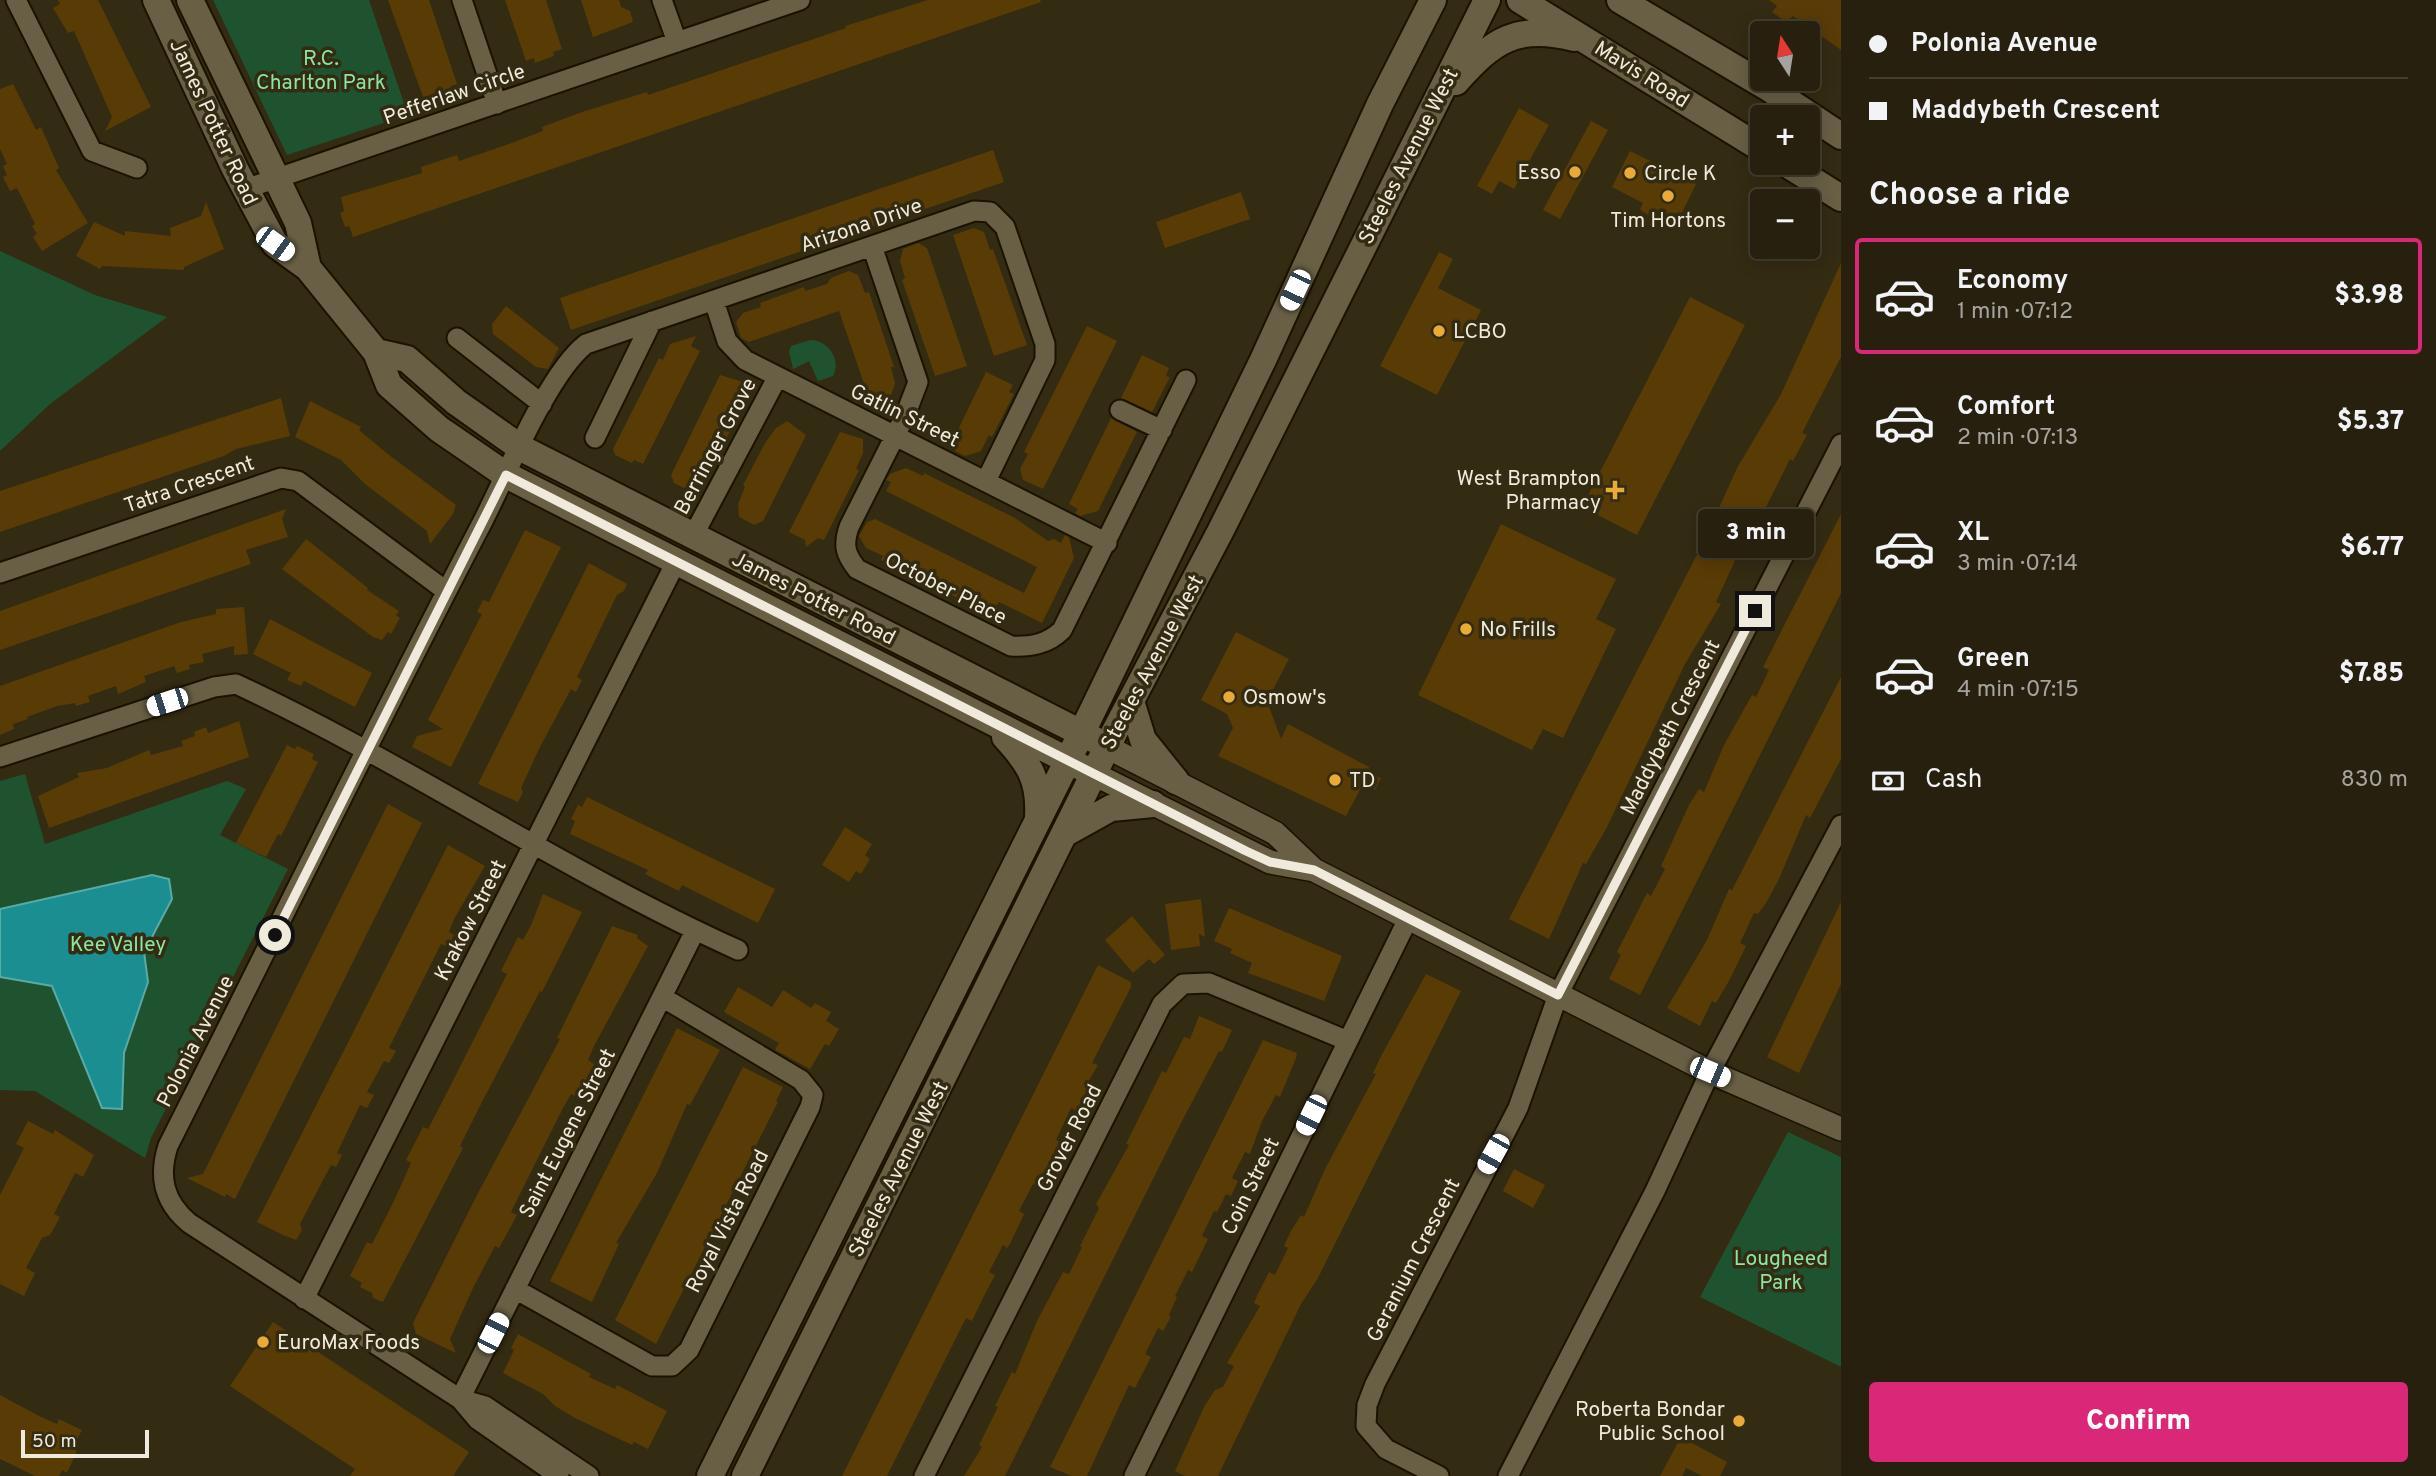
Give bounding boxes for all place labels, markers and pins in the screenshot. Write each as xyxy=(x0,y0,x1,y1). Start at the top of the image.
place label: Esso xyxy=(1518,160,1561,187)
place label: Circle K xyxy=(1644,161,1717,188)
marker: Esso xyxy=(1567,164,1583,180)
marker: Circle K xyxy=(1622,165,1638,181)
marker: Tim Hortons xyxy=(1660,188,1676,204)
place label: Tim Hortons xyxy=(1610,208,1726,235)
place label: LCBO xyxy=(1453,319,1507,346)
marker: LCBO xyxy=(1431,323,1447,339)
place label: West Brampton Pharmacy xyxy=(1456,466,1601,517)
marker: West Brampton Pharmacy xyxy=(1607,482,1623,498)
place label: No Frills xyxy=(1480,617,1556,644)
marker: No Frills xyxy=(1458,621,1474,637)
place label: Osmow's xyxy=(1243,685,1327,712)
marker: Osmow's xyxy=(1221,689,1237,705)
place label: TD xyxy=(1349,768,1376,795)
marker: TD xyxy=(1327,772,1343,788)
place label: EuroMax Foods xyxy=(277,1330,420,1357)
marker: EuroMax Foods xyxy=(255,1334,271,1350)
place label: Roberta Bondar Public School xyxy=(1575,1397,1725,1448)
marker: Roberta Bondar Public School xyxy=(1731,1413,1747,1429)

